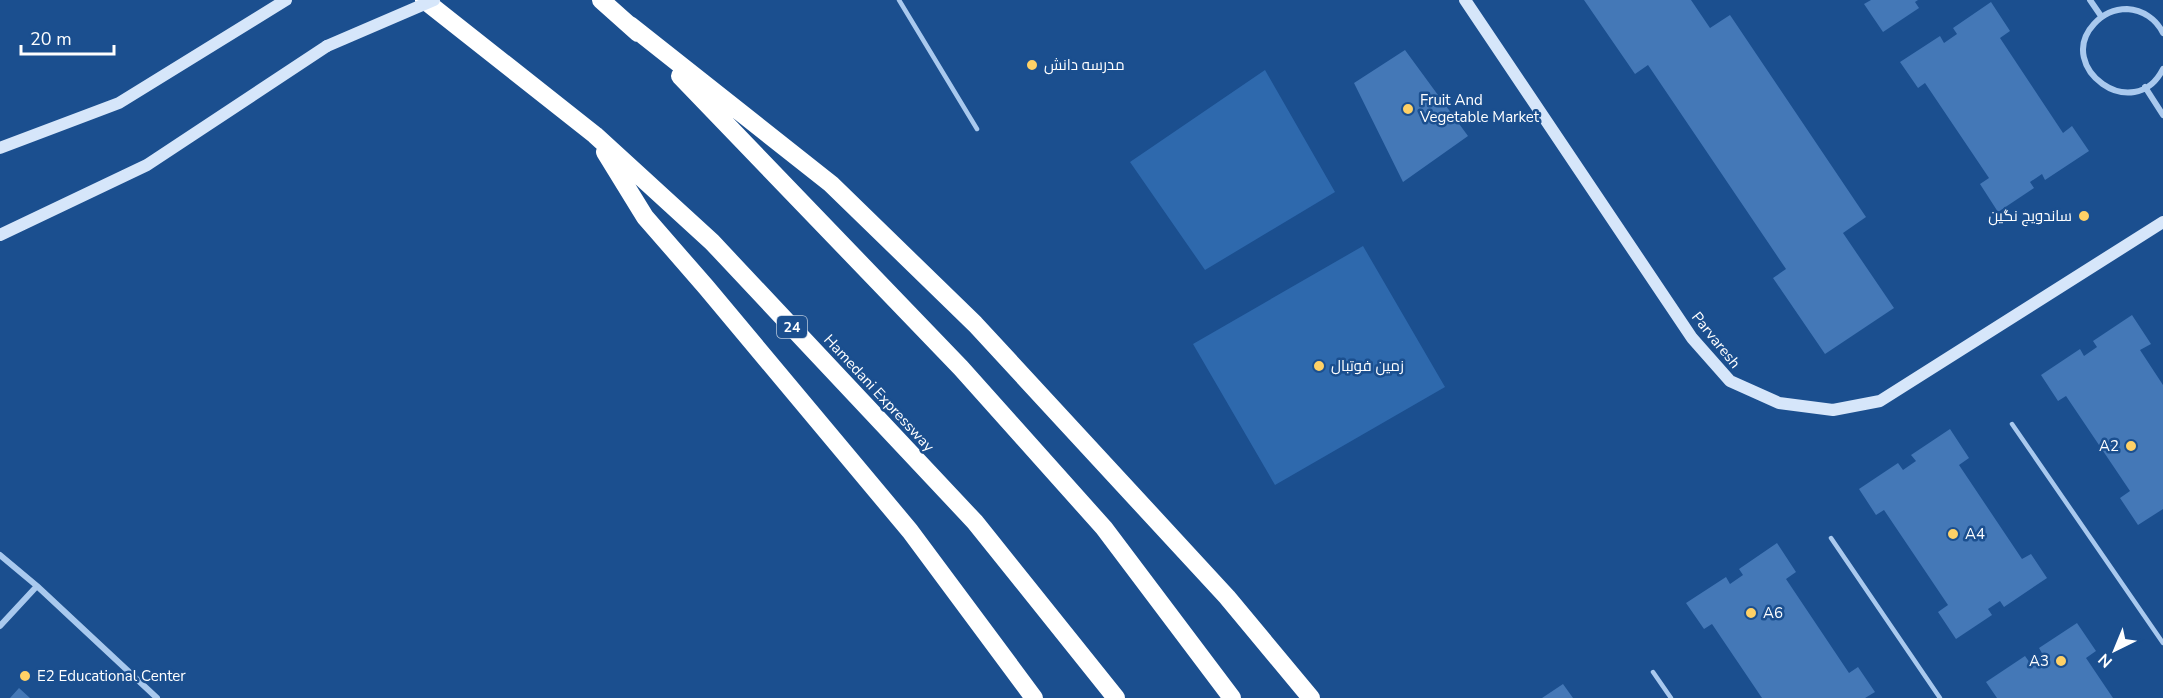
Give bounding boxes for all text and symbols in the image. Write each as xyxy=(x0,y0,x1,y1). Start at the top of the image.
scale bar xyxy=(21,18,114,56)
text: 20 m xyxy=(30,27,72,51)
place label: مدرسه دانش xyxy=(1044,55,1125,75)
marker: مدرسه دانش xyxy=(1025,58,1039,72)
place label: Fruit And Vegetable Market xyxy=(1419,90,1540,127)
marker: Fruit And Vegetable Market xyxy=(1401,102,1415,116)
place label: ساندویج نگین xyxy=(1988,206,2072,227)
marker: ساندویج نگین xyxy=(2077,209,2091,223)
street label: Parvaresh xyxy=(1687,308,1745,372)
road number: 24 xyxy=(777,316,807,338)
street label: Hamedani Expressway xyxy=(819,330,939,456)
place label: زمین فوتبال xyxy=(1331,356,1404,376)
marker: زمین فوتبال xyxy=(1312,359,1326,373)
place label: A2 xyxy=(2099,436,2119,456)
marker: A2 xyxy=(2124,439,2138,453)
place label: A4 xyxy=(1965,524,1985,544)
marker: A4 xyxy=(1946,527,1960,541)
place label: A6 xyxy=(1763,603,1783,623)
marker: A6 xyxy=(1744,606,1758,620)
north arrow xyxy=(2085,620,2145,680)
text: N xyxy=(2094,648,2117,672)
place label: A3 xyxy=(2029,651,2049,671)
marker: A3 xyxy=(2054,654,2068,668)
place label: E2 Educational Center xyxy=(37,666,186,686)
marker: E2 Educational Center xyxy=(18,669,32,683)

